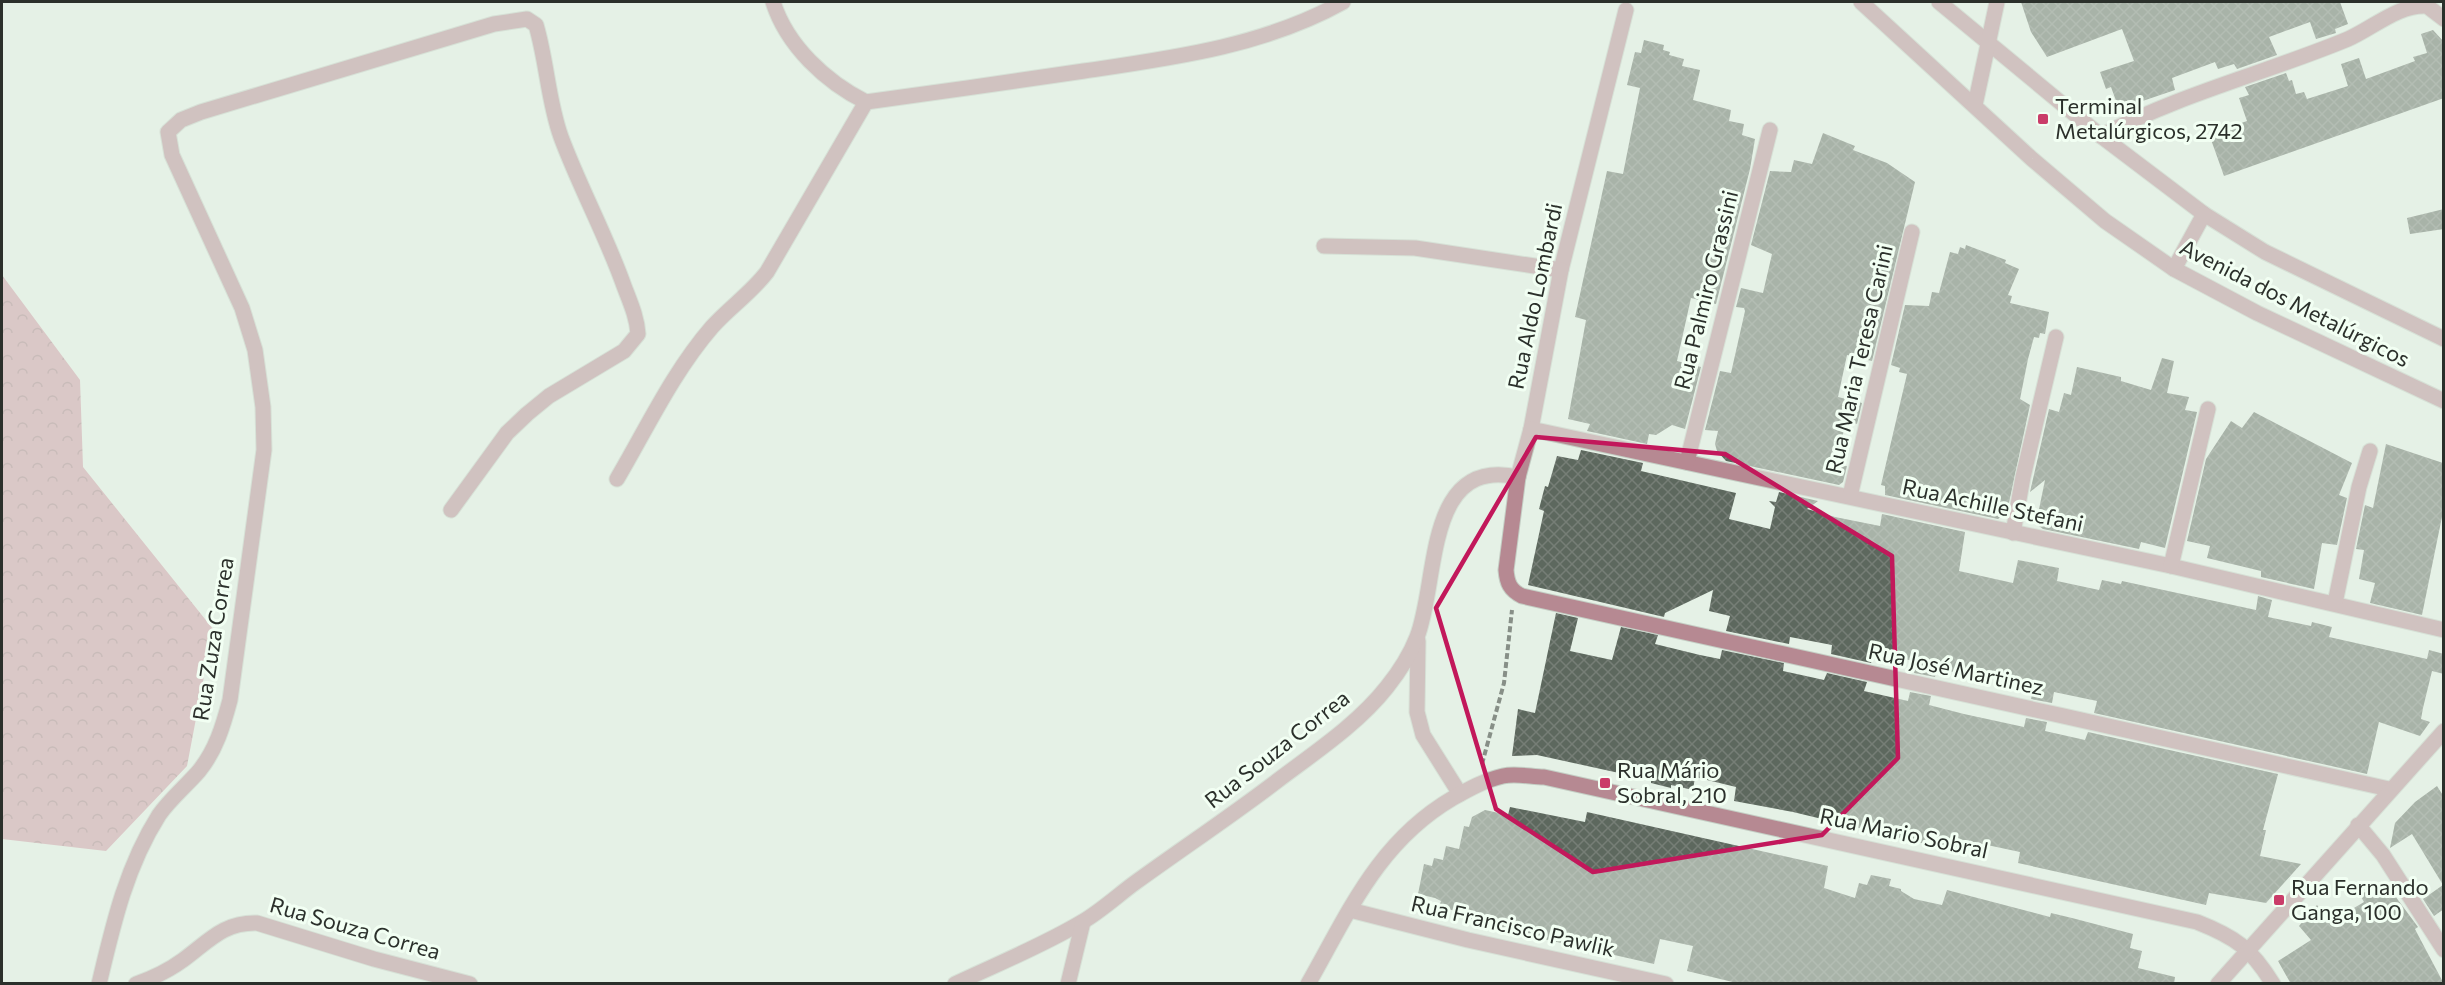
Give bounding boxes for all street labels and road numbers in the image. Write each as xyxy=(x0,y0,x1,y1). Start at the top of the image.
street label: Rua Palmiro Grassini xyxy=(1668,188,1743,392)
street label: Rua Aldo Lombardi xyxy=(1502,200,1567,391)
street label: Avenida dos Metalúrgicos xyxy=(2176,233,2415,372)
street label: Rua Maria Teresa Carini xyxy=(1819,242,1898,476)
street label: Rua Achille Stefani xyxy=(1900,472,2086,537)
street label: Rua Zuza Correa xyxy=(186,555,239,722)
street label: Rua José Martinez xyxy=(1866,637,2046,700)
street label: Rua Souza Correa xyxy=(1199,684,1354,813)
street label: Rua Mario Sobral xyxy=(1817,801,1991,864)
street label: Rua Francisco Pawlik xyxy=(1409,889,1618,962)
street label: Rua Souza Correa xyxy=(267,890,444,965)

